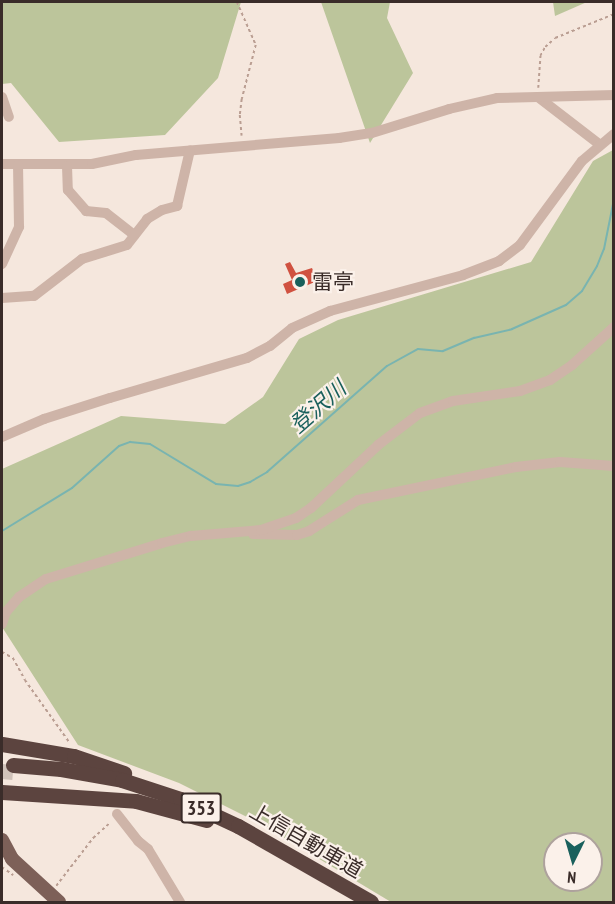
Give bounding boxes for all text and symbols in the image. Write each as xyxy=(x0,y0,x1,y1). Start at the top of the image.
place label: 雷亭 xyxy=(312,269,354,295)
marker: 雷亭 xyxy=(293,275,307,289)
water label: 登沢川 xyxy=(284,375,352,439)
road number: 353 xyxy=(180,791,222,825)
street label: 上信自動車道 xyxy=(245,799,367,883)
north arrow xyxy=(543,832,603,892)
text: N xyxy=(566,868,577,888)

